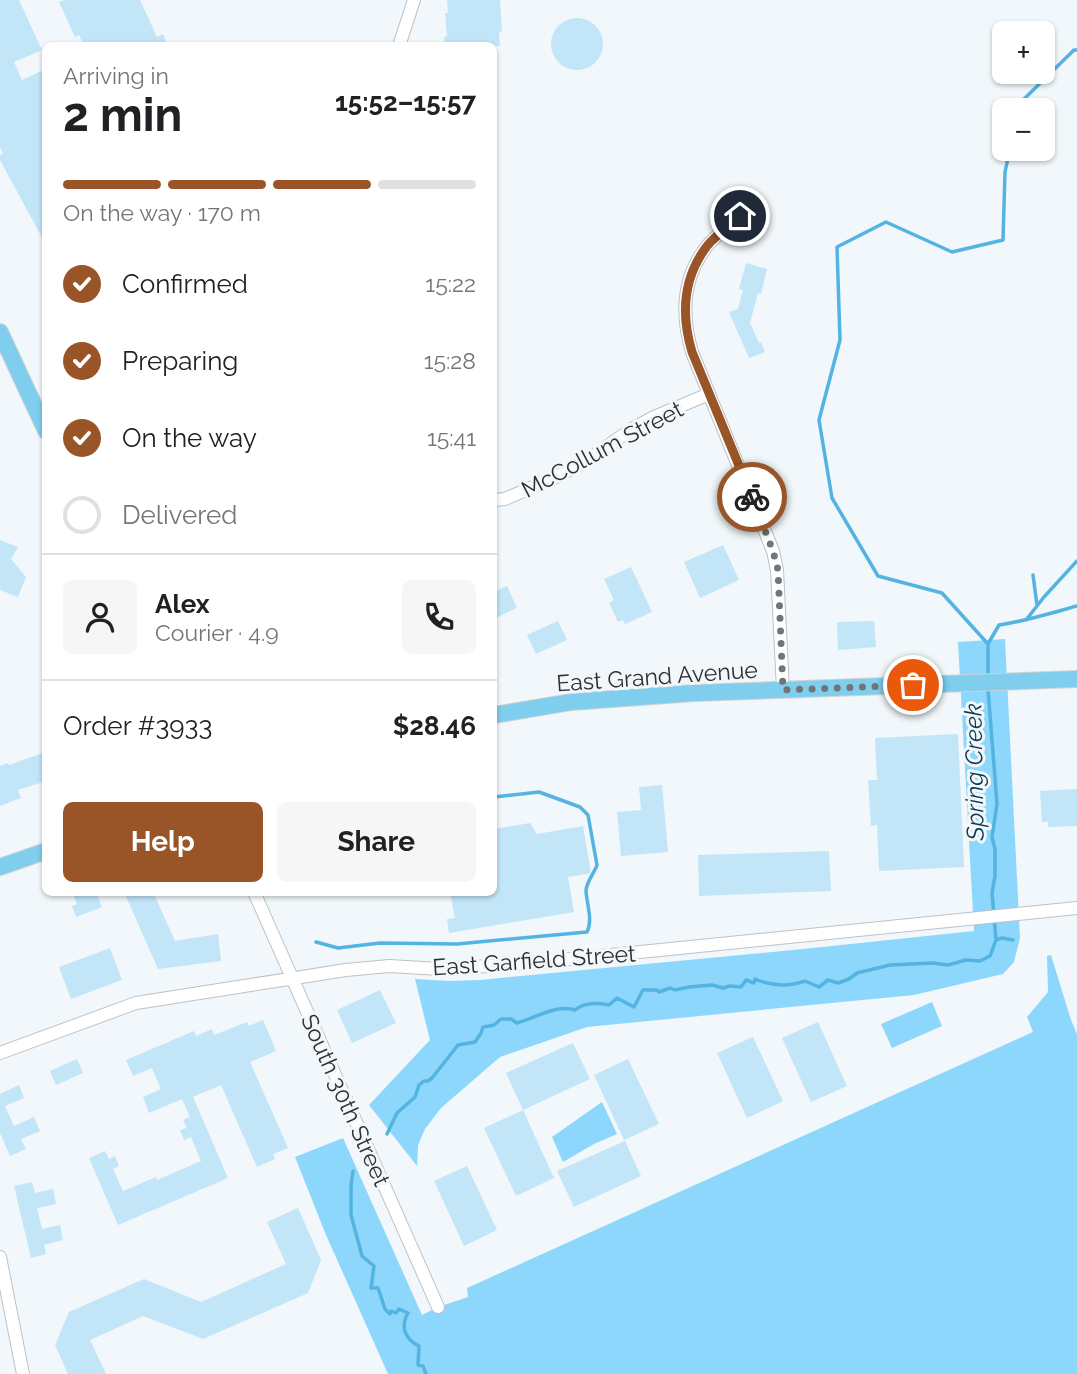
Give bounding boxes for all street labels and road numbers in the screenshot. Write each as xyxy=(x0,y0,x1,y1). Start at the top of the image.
street label: McCollum Street xyxy=(517,395,688,503)
street label: East Grand Avenue xyxy=(555,655,759,697)
street label: East Garfield Street xyxy=(432,939,637,981)
street label: South 30th Street xyxy=(296,1010,396,1190)

